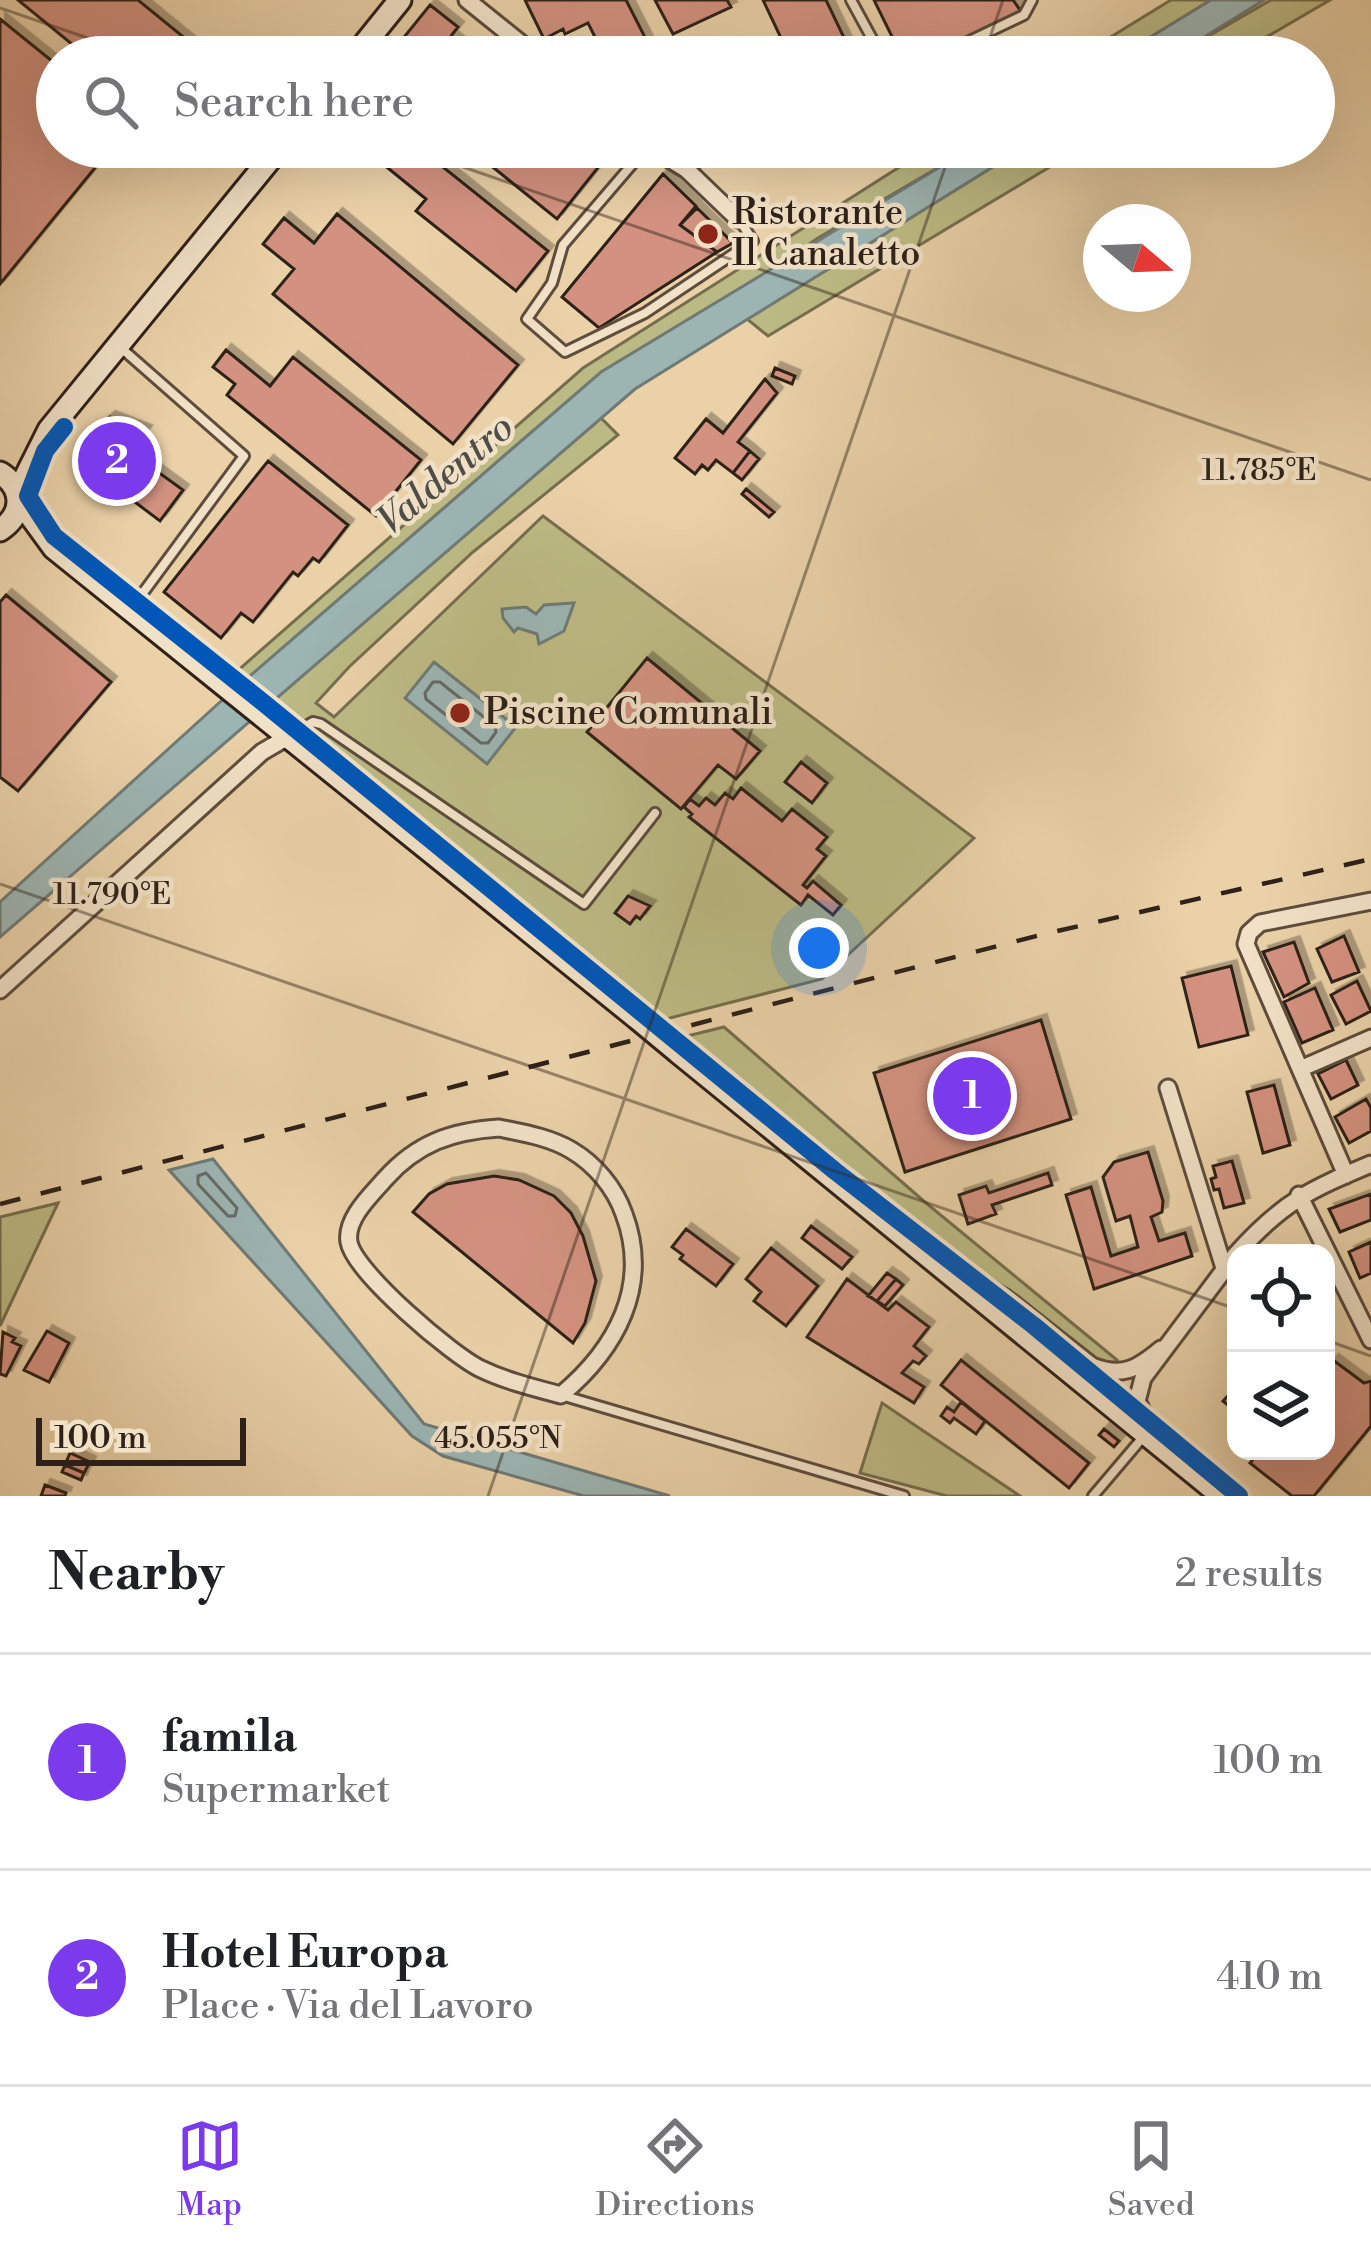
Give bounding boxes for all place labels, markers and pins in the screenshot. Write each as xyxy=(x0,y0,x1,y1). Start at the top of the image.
place label: Ristorante Il Canaletto xyxy=(732,191,920,277)
marker: Ristorante Il Canaletto xyxy=(695,221,721,247)
pin: 2 xyxy=(78,416,156,506)
place label: Piscine Comunali xyxy=(484,691,773,736)
marker: Piscine Comunali xyxy=(447,700,473,726)
pin: 1 xyxy=(933,1051,1011,1141)

